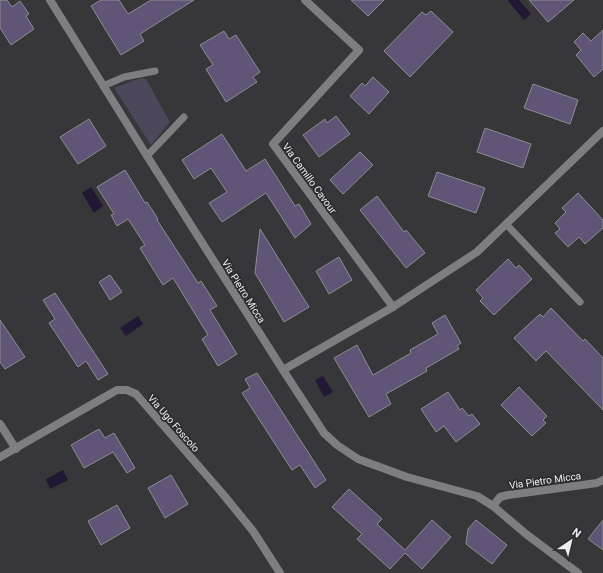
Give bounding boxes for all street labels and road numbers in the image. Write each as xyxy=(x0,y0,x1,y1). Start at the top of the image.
street label: Via Camillo Cavour xyxy=(280,141,339,216)
street label: Via Pietro Micca xyxy=(220,258,267,325)
street label: Via Ugo Foscolo xyxy=(146,392,202,454)
street label: Via Pietro Micca xyxy=(508,470,582,491)

